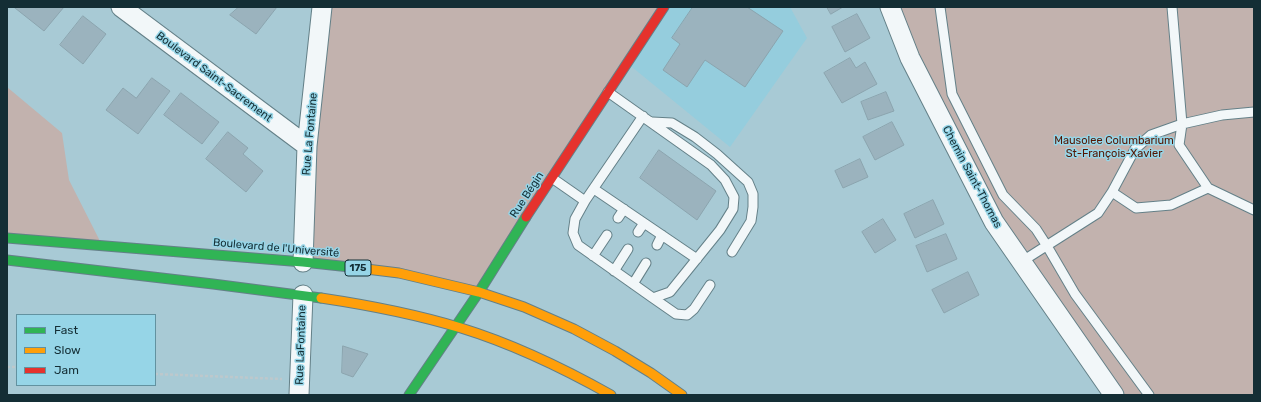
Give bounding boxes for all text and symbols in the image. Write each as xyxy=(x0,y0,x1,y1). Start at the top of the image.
street label: Boulevard Saint-Sacrement xyxy=(153,29,275,125)
street label: Rue La Fontaine xyxy=(300,92,320,176)
street label: Chemin Saint-Thomas xyxy=(940,124,1004,230)
park label: Mausolee Columbarium St-François-Xavier xyxy=(1054,134,1174,160)
street label: Rue Bégin xyxy=(507,170,547,220)
street label: Boulevard de l'Université xyxy=(212,236,340,260)
road number: 175 xyxy=(345,260,371,276)
street label: Rue LaFontaine xyxy=(293,305,309,385)
legend xyxy=(16,314,156,386)
text: Fast xyxy=(54,323,78,337)
text: Slow xyxy=(54,343,81,357)
text: Jam xyxy=(54,363,79,377)

